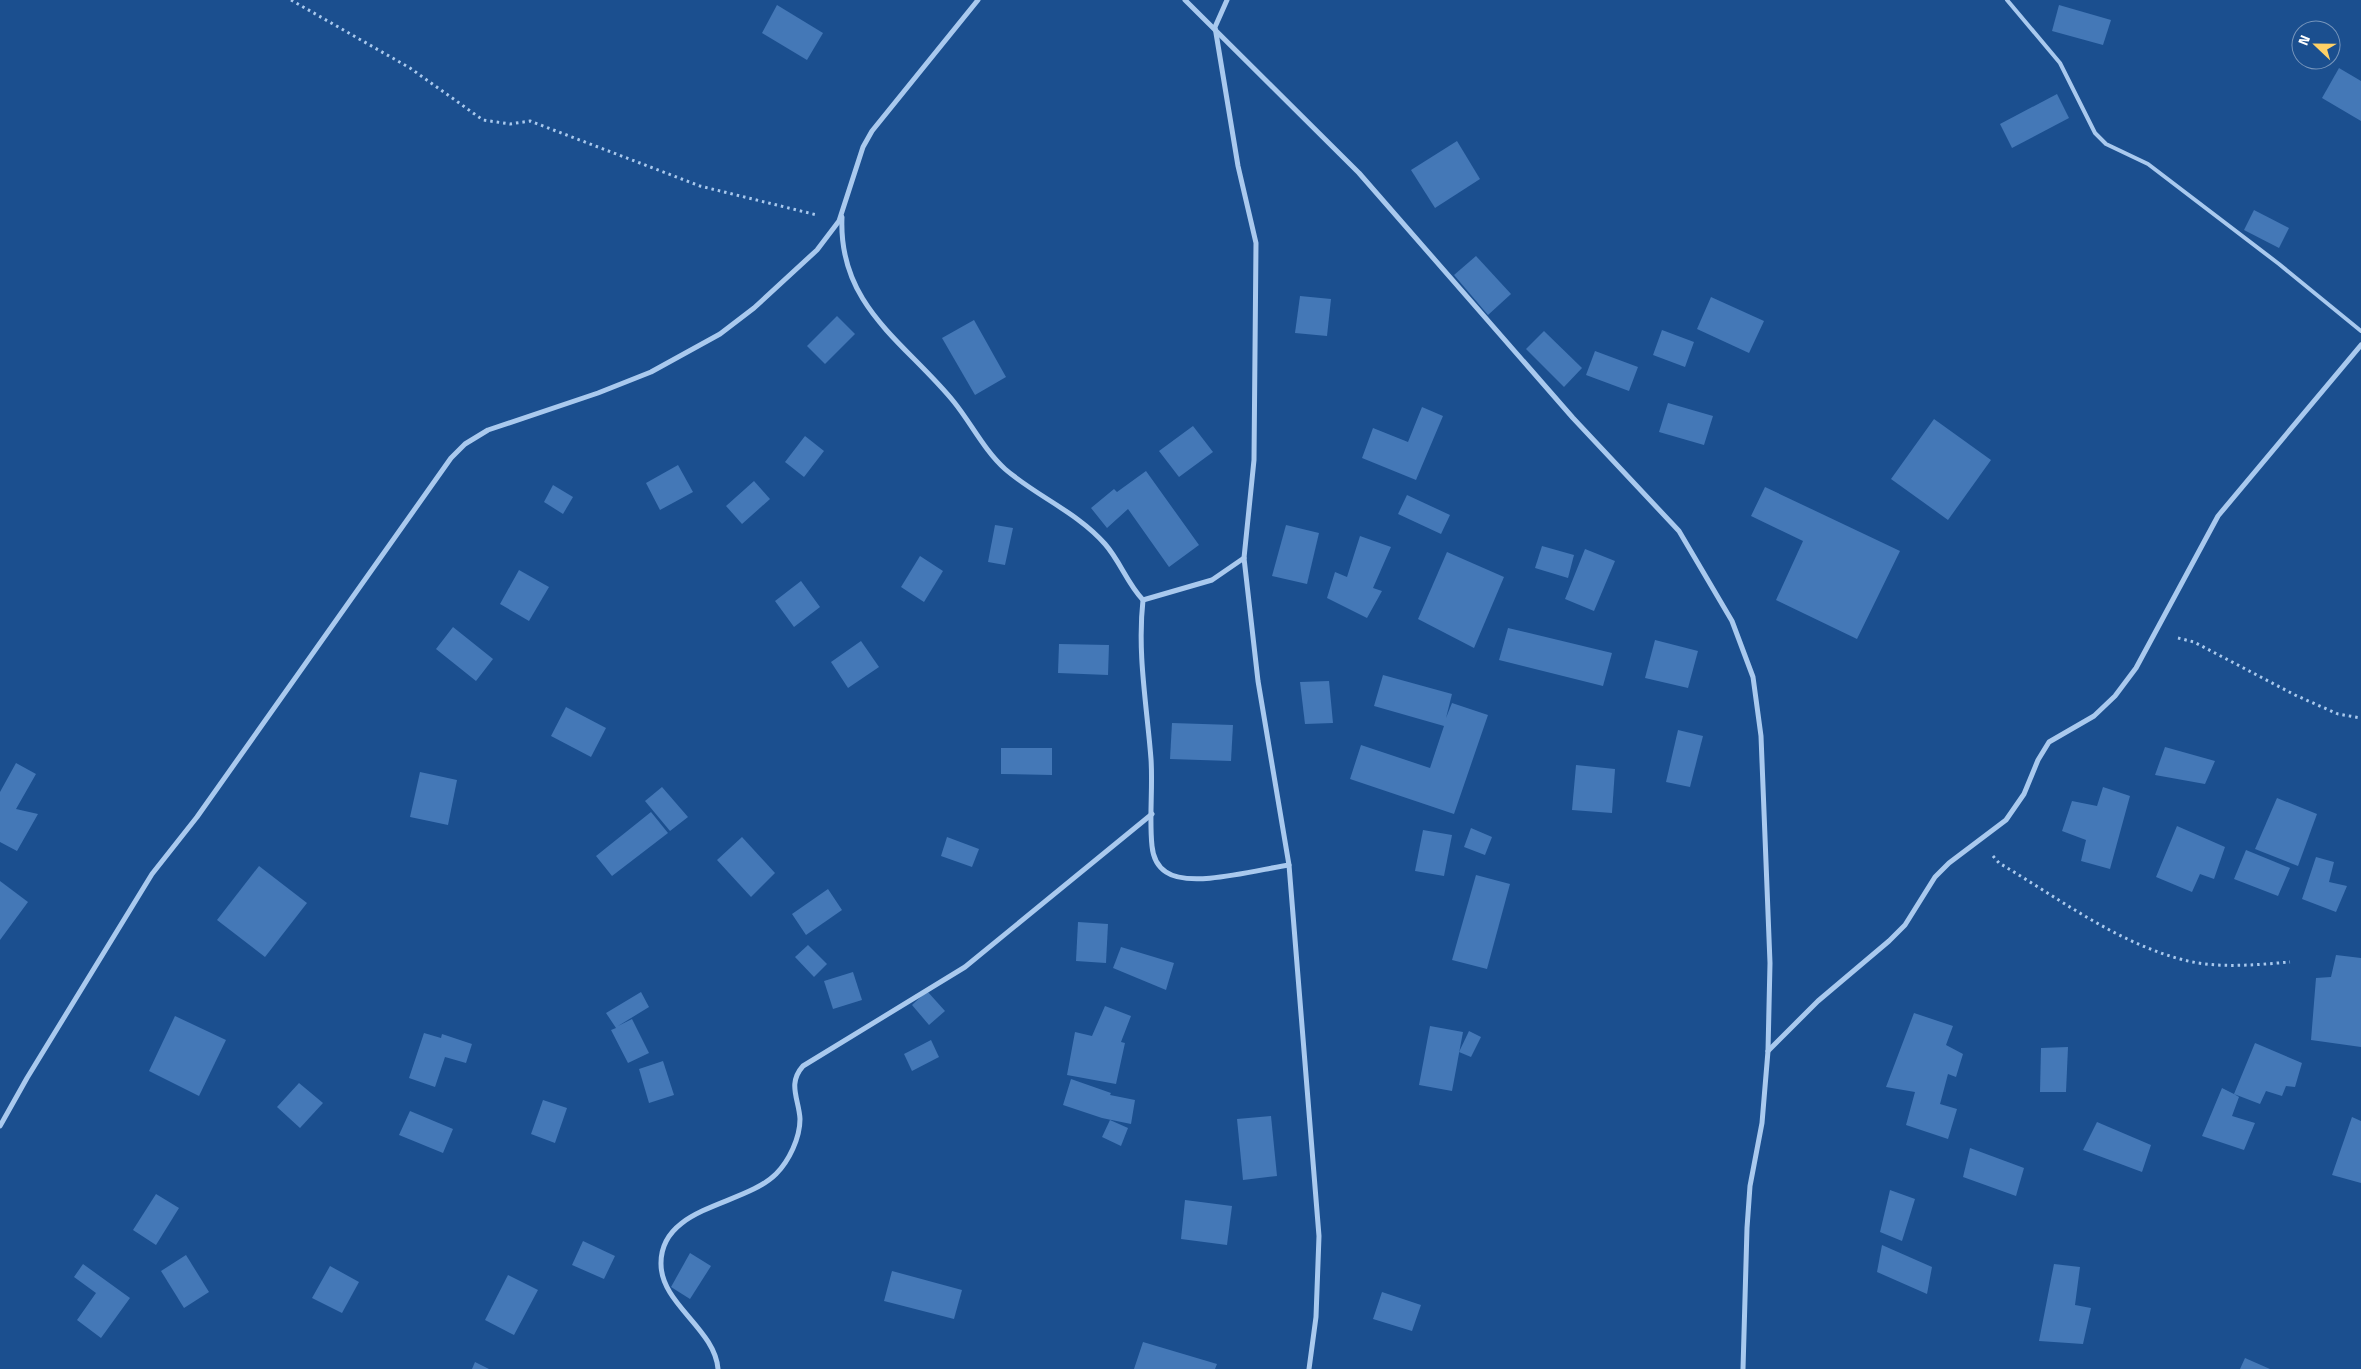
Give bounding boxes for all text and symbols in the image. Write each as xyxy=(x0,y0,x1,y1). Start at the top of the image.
north arrow xyxy=(2291,20,2341,70)
text: N xyxy=(2292,32,2315,48)

